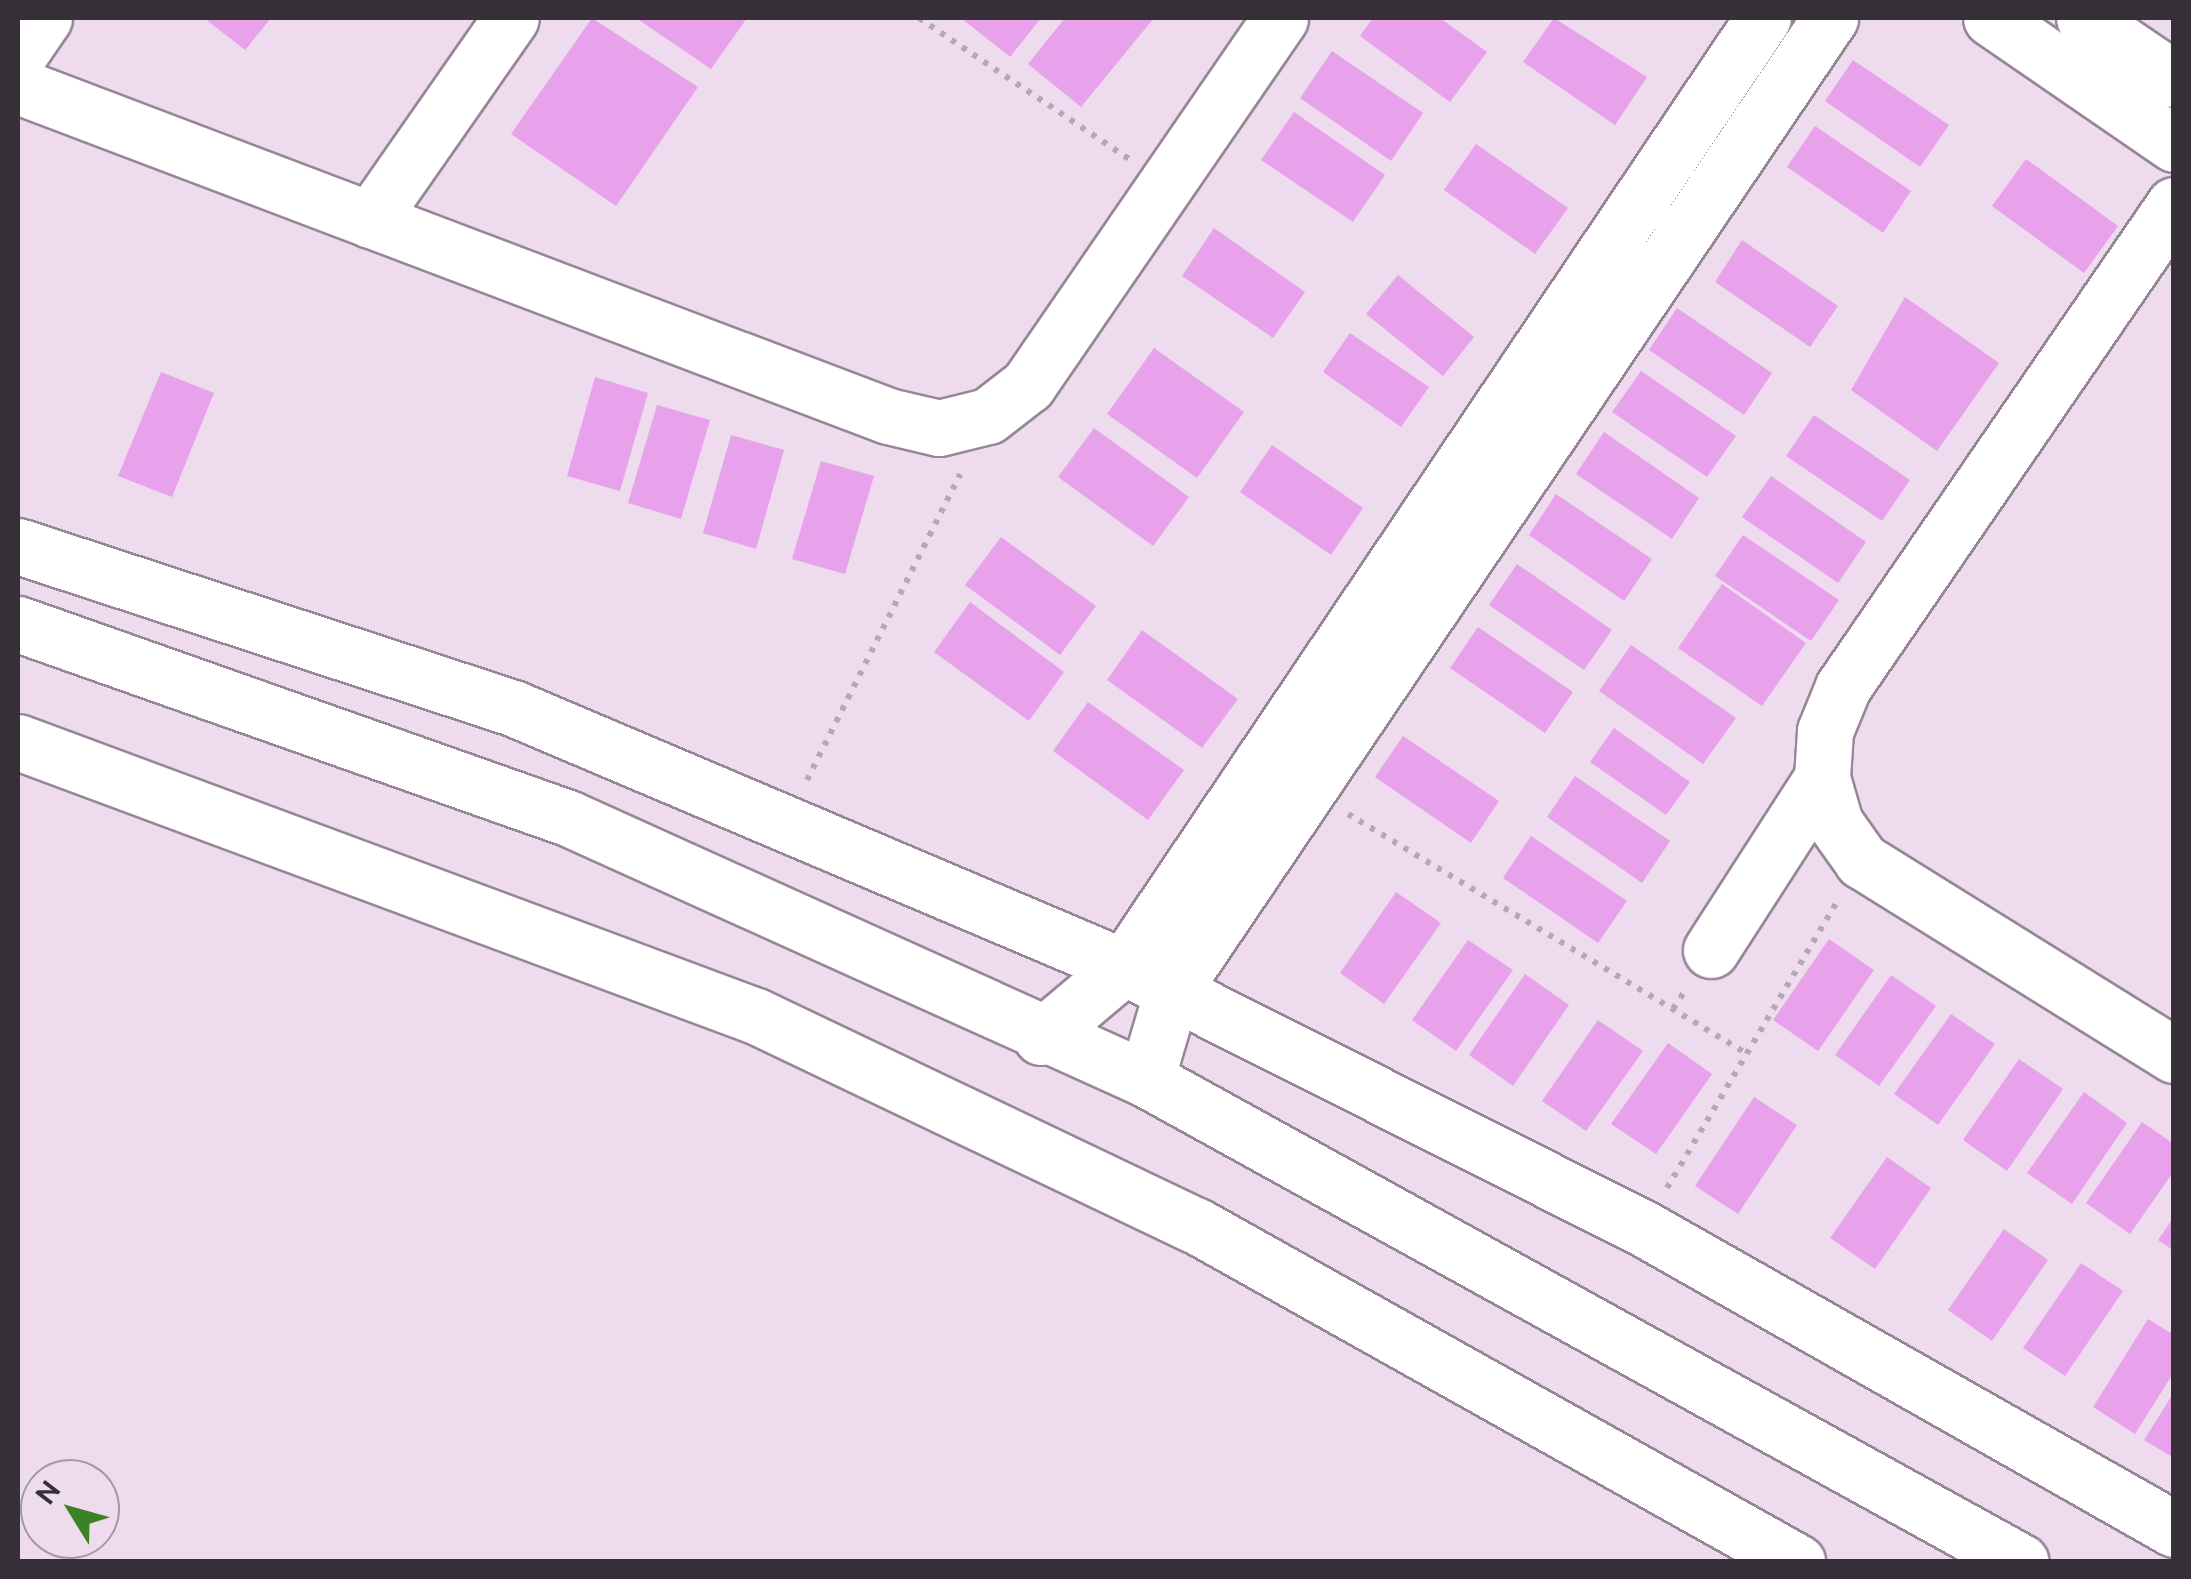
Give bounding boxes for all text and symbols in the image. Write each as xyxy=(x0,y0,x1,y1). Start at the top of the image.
north arrow xyxy=(20,1459,120,1559)
text: N xyxy=(29,1474,66,1510)

